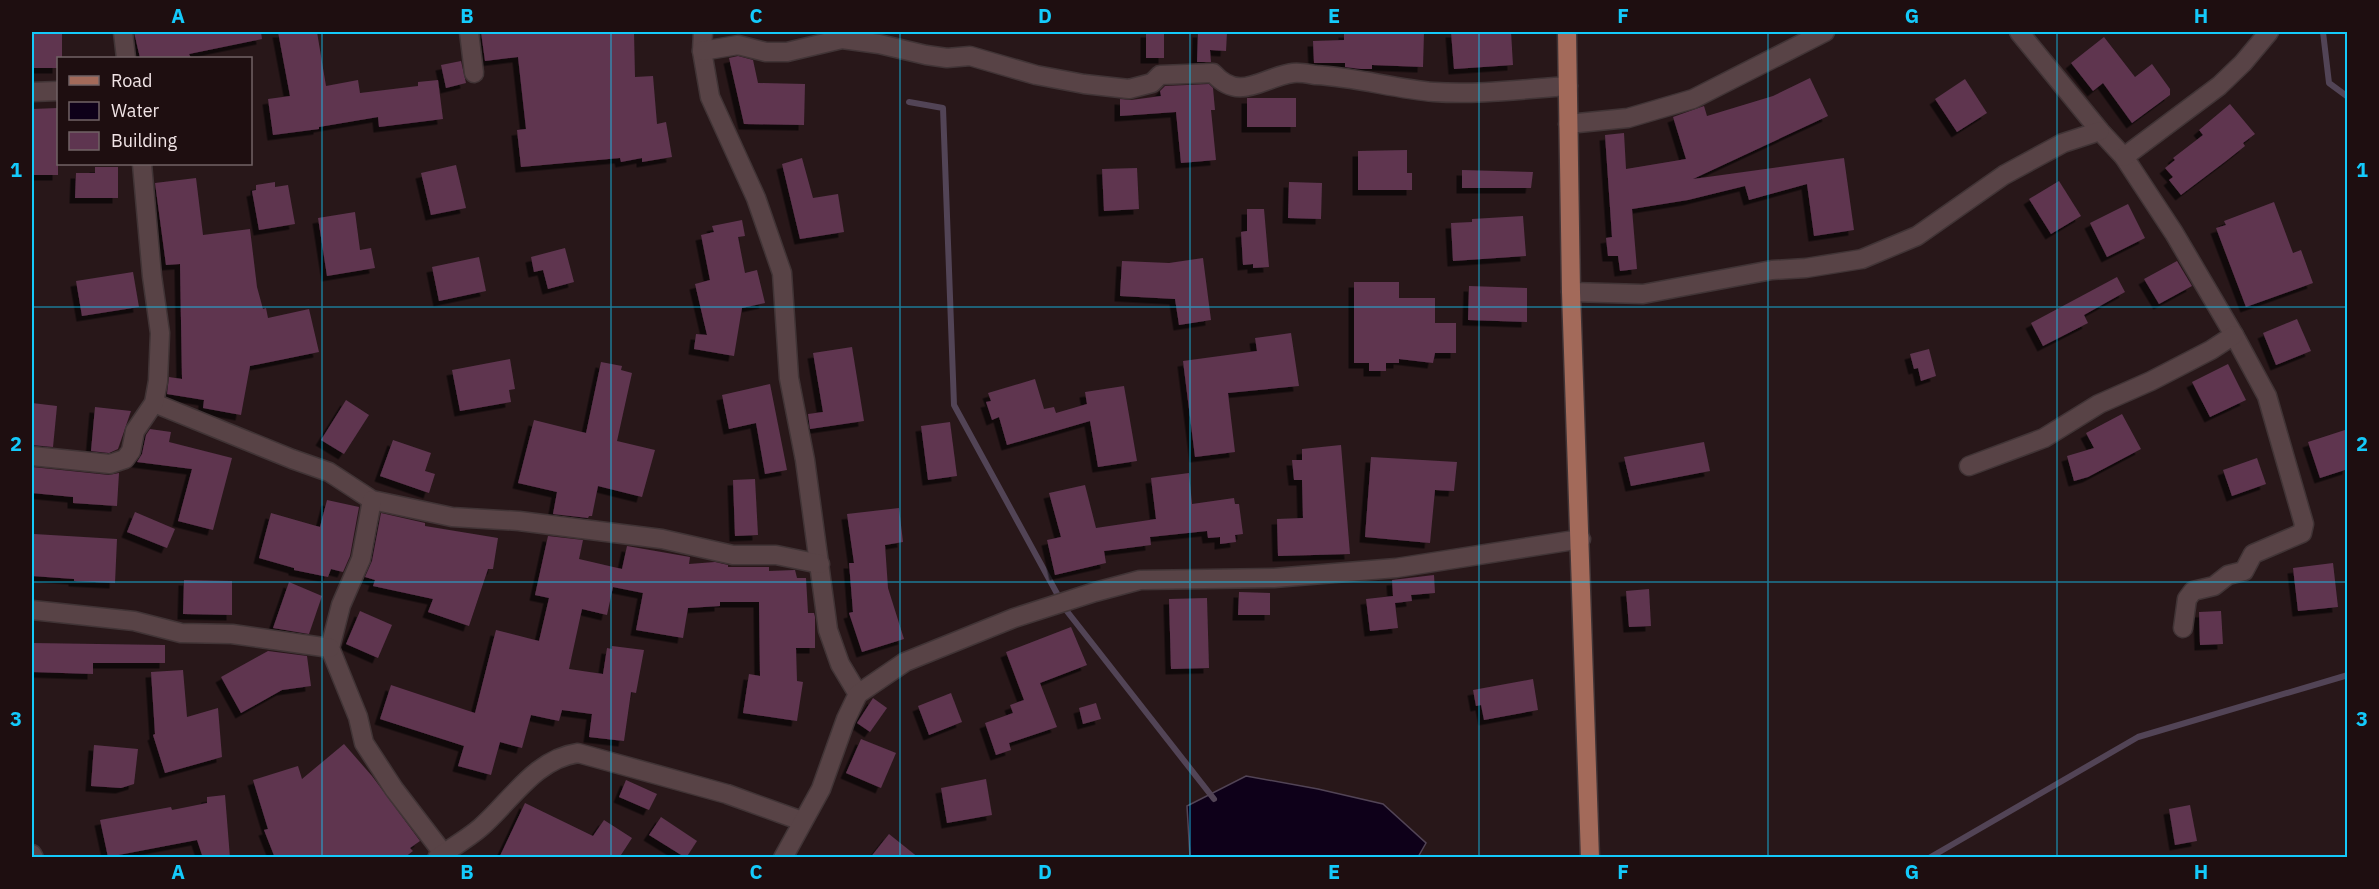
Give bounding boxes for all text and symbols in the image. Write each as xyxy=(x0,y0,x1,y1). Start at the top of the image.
text: A xyxy=(171,2,185,29)
text: B xyxy=(460,2,474,29)
text: C xyxy=(749,2,763,29)
text: D xyxy=(1038,2,1052,29)
text: E xyxy=(1328,2,1340,29)
text: F xyxy=(1617,2,1629,29)
text: G xyxy=(1905,2,1919,29)
text: H xyxy=(2194,2,2208,29)
legend xyxy=(57,57,252,165)
text: Road xyxy=(111,69,152,92)
text: Water xyxy=(111,99,160,122)
text: Building xyxy=(111,129,178,152)
text: 1 xyxy=(10,156,22,183)
text: 1 xyxy=(2356,156,2368,183)
text: 2 xyxy=(10,430,22,457)
text: 2 xyxy=(2356,430,2368,457)
text: 3 xyxy=(10,705,22,732)
text: 3 xyxy=(2356,705,2368,732)
text: A xyxy=(171,858,185,885)
text: B xyxy=(460,858,474,885)
text: C xyxy=(749,858,763,885)
text: D xyxy=(1038,858,1052,885)
text: E xyxy=(1328,858,1340,885)
text: F xyxy=(1617,858,1629,885)
text: G xyxy=(1905,858,1919,885)
text: H xyxy=(2194,858,2208,885)

